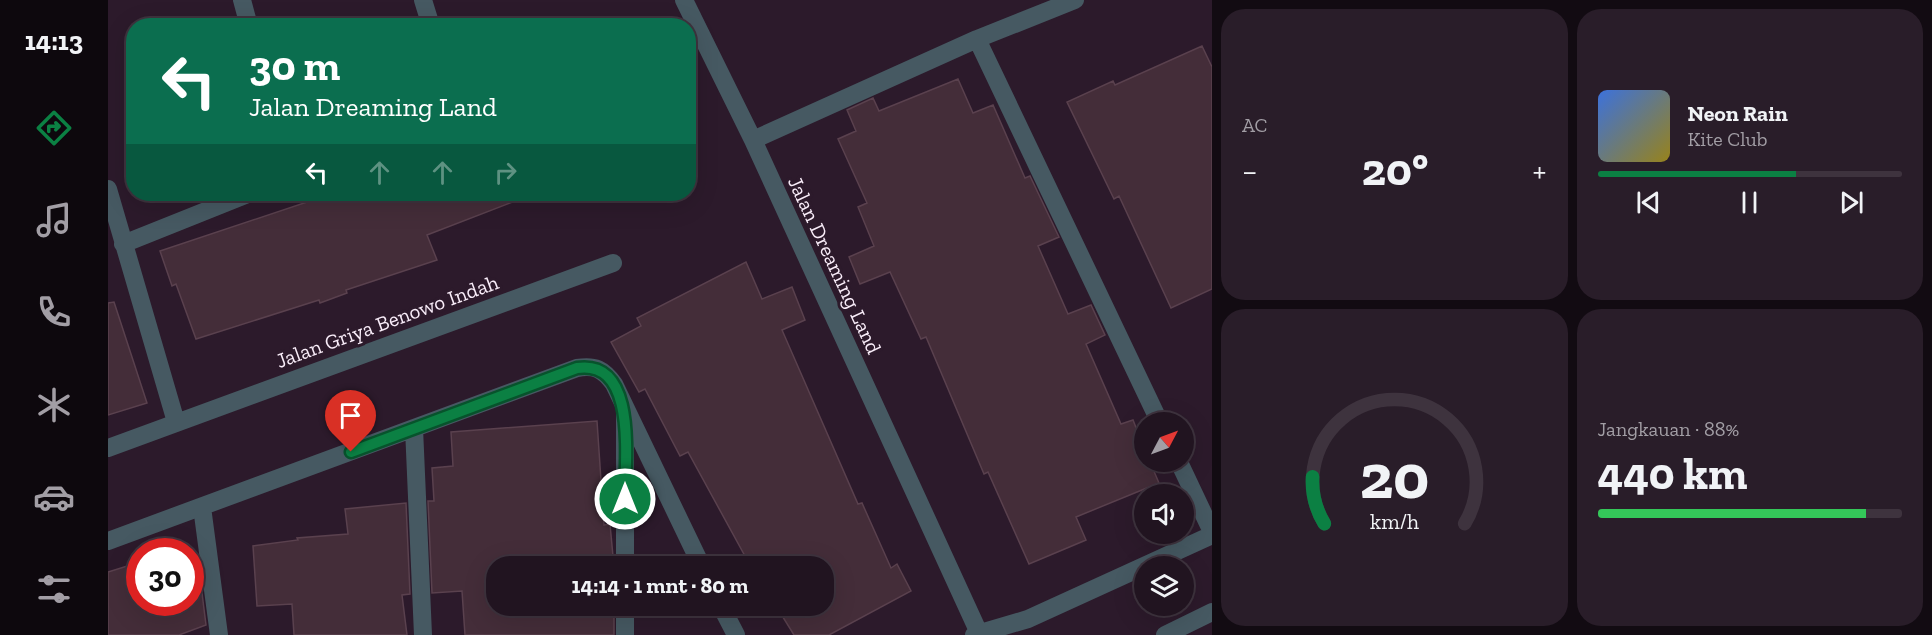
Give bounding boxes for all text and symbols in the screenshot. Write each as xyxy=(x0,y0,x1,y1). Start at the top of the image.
text: 14:13 xyxy=(25,25,83,57)
text: 30 m xyxy=(249,40,340,91)
icon: left xyxy=(150,42,228,120)
text: Jalan Dreaming Land xyxy=(249,91,497,123)
text: Neon Rain xyxy=(1688,100,1788,127)
icon: directions xyxy=(33,107,75,149)
text: AC xyxy=(1242,113,1267,137)
text: Kite Club xyxy=(1688,127,1767,151)
text: 20° xyxy=(1362,143,1428,197)
text: − xyxy=(1242,151,1257,190)
text: + xyxy=(1533,151,1547,190)
icon: left xyxy=(300,156,333,189)
icon: ahead xyxy=(363,156,396,189)
icon: ahead xyxy=(426,156,459,189)
icon: right xyxy=(489,156,522,189)
street label: Jalan Dreaming Land xyxy=(783,172,887,358)
icon: previous xyxy=(1632,186,1665,219)
icon: pause xyxy=(1733,186,1766,219)
icon: next xyxy=(1835,186,1868,219)
icon: music xyxy=(33,199,75,241)
street label: Jalan Griya Benowo Indah xyxy=(272,269,502,373)
icon: phone xyxy=(33,291,75,333)
icon: climate xyxy=(33,384,75,426)
pin xyxy=(325,390,376,452)
icon: arrive xyxy=(334,399,367,432)
north arrow xyxy=(1134,412,1194,472)
map controls xyxy=(1134,412,1194,616)
text: Jangkauan · 88% xyxy=(1598,417,1739,441)
text: 20 xyxy=(1360,439,1429,514)
text: 440 km xyxy=(1598,447,1747,501)
position arrow xyxy=(593,467,657,531)
icon: car xyxy=(33,476,75,518)
button: sound xyxy=(1134,484,1194,544)
text: km/h xyxy=(1370,510,1419,535)
speed limit sign: 30 xyxy=(126,538,204,616)
button: layers xyxy=(1134,556,1194,616)
icon: filters xyxy=(33,568,75,610)
text: 14:14 · 1 mnt · 80 m xyxy=(572,572,748,599)

